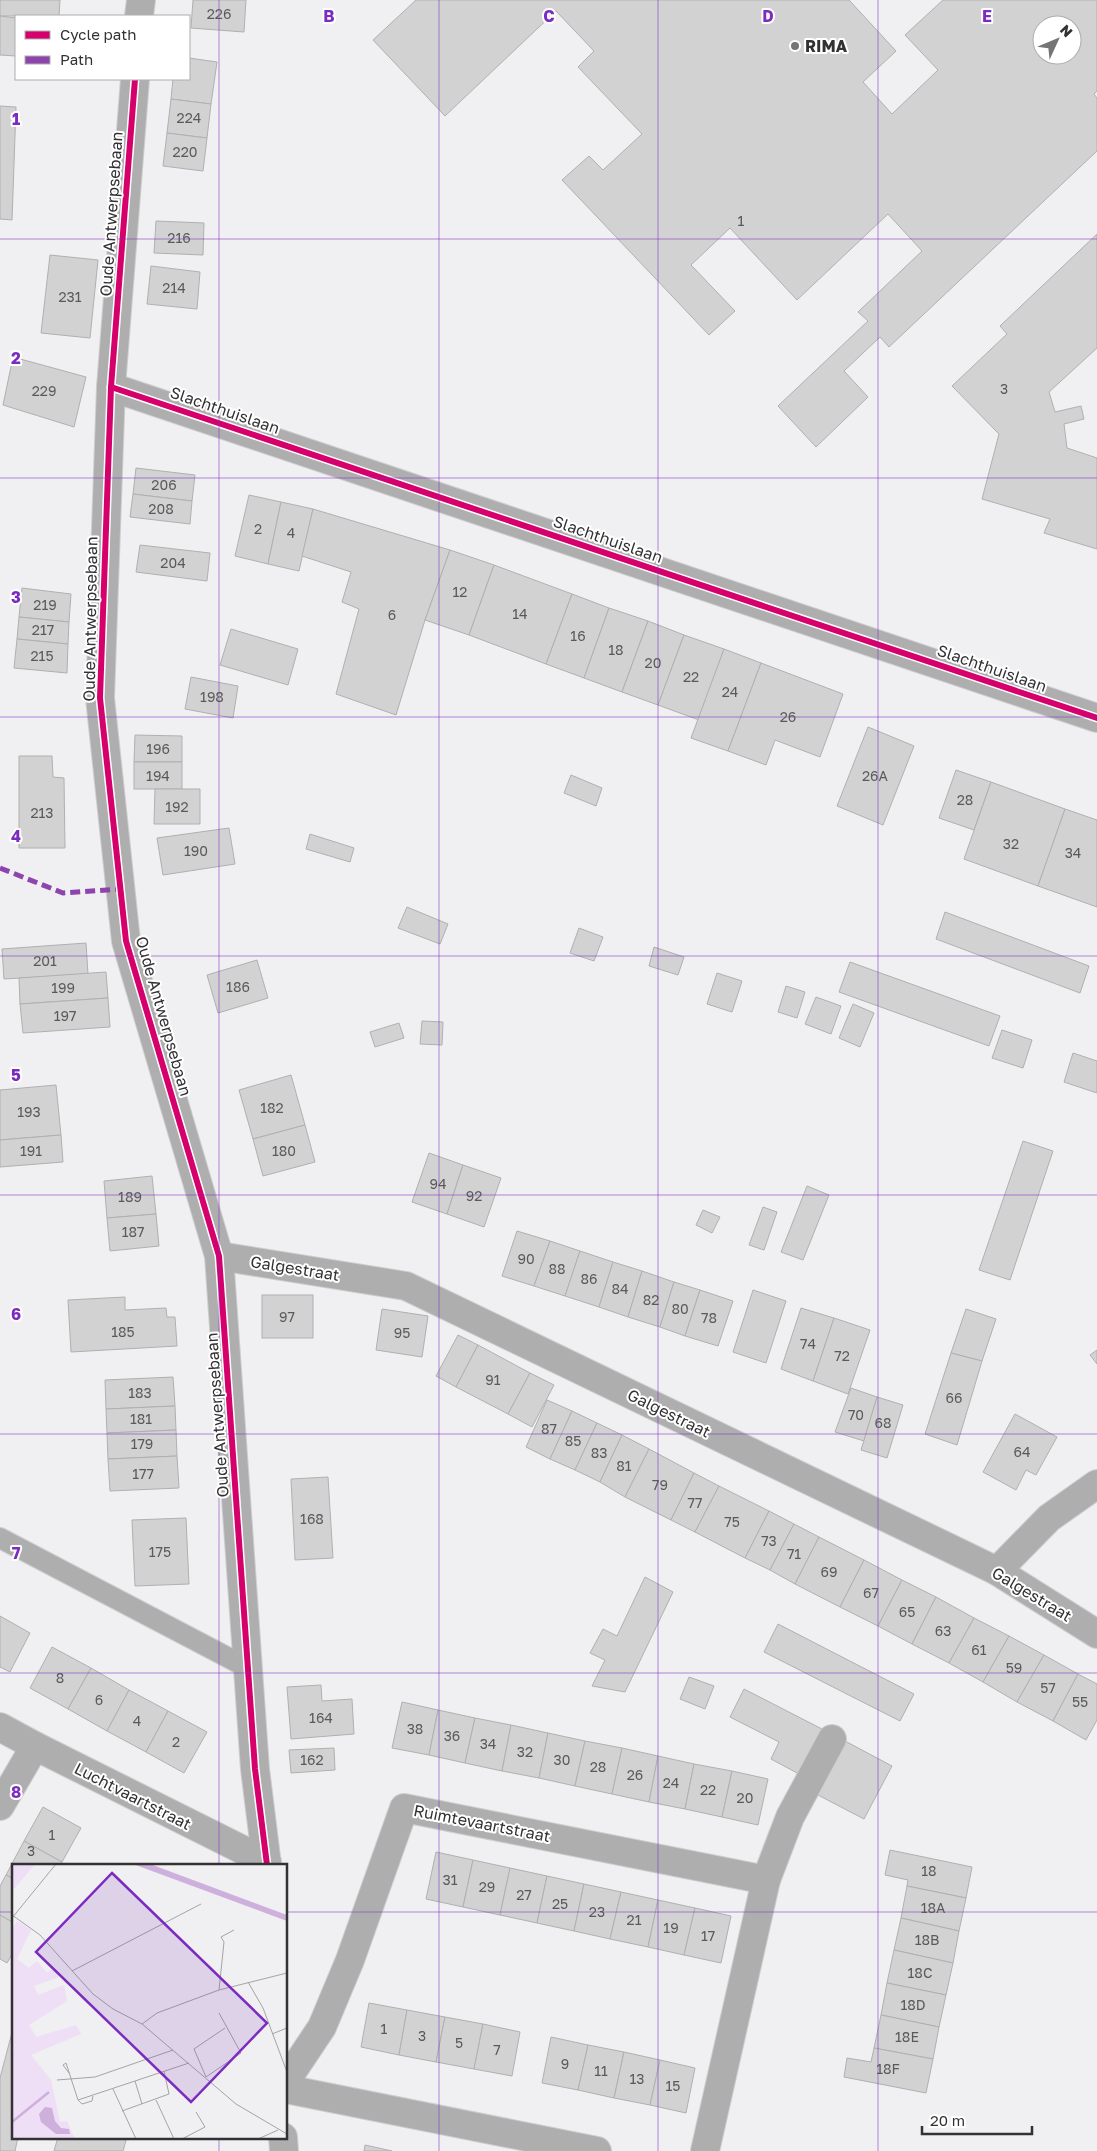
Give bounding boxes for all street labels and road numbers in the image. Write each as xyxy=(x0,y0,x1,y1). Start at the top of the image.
street label: Oude Antwerpsebaan xyxy=(95,131,127,297)
street label: Slachthuislaan xyxy=(168,382,282,438)
street label: Slachthuislaan xyxy=(551,511,665,567)
street label: Oude Antwerpsebaan xyxy=(79,536,101,702)
street label: Slachthuislaan xyxy=(935,640,1049,696)
street label: Oude Antwerpsebaan xyxy=(132,934,196,1098)
street label: Galgestraat xyxy=(249,1251,341,1285)
street label: Oude Antwerpsebaan xyxy=(201,1332,233,1498)
street label: Galgestraat xyxy=(624,1384,714,1442)
street label: Galgestraat xyxy=(988,1562,1076,1626)
street label: Luchtvaartstraat xyxy=(71,1758,195,1834)
street label: Ruimtevaartstraat xyxy=(412,1800,552,1846)

